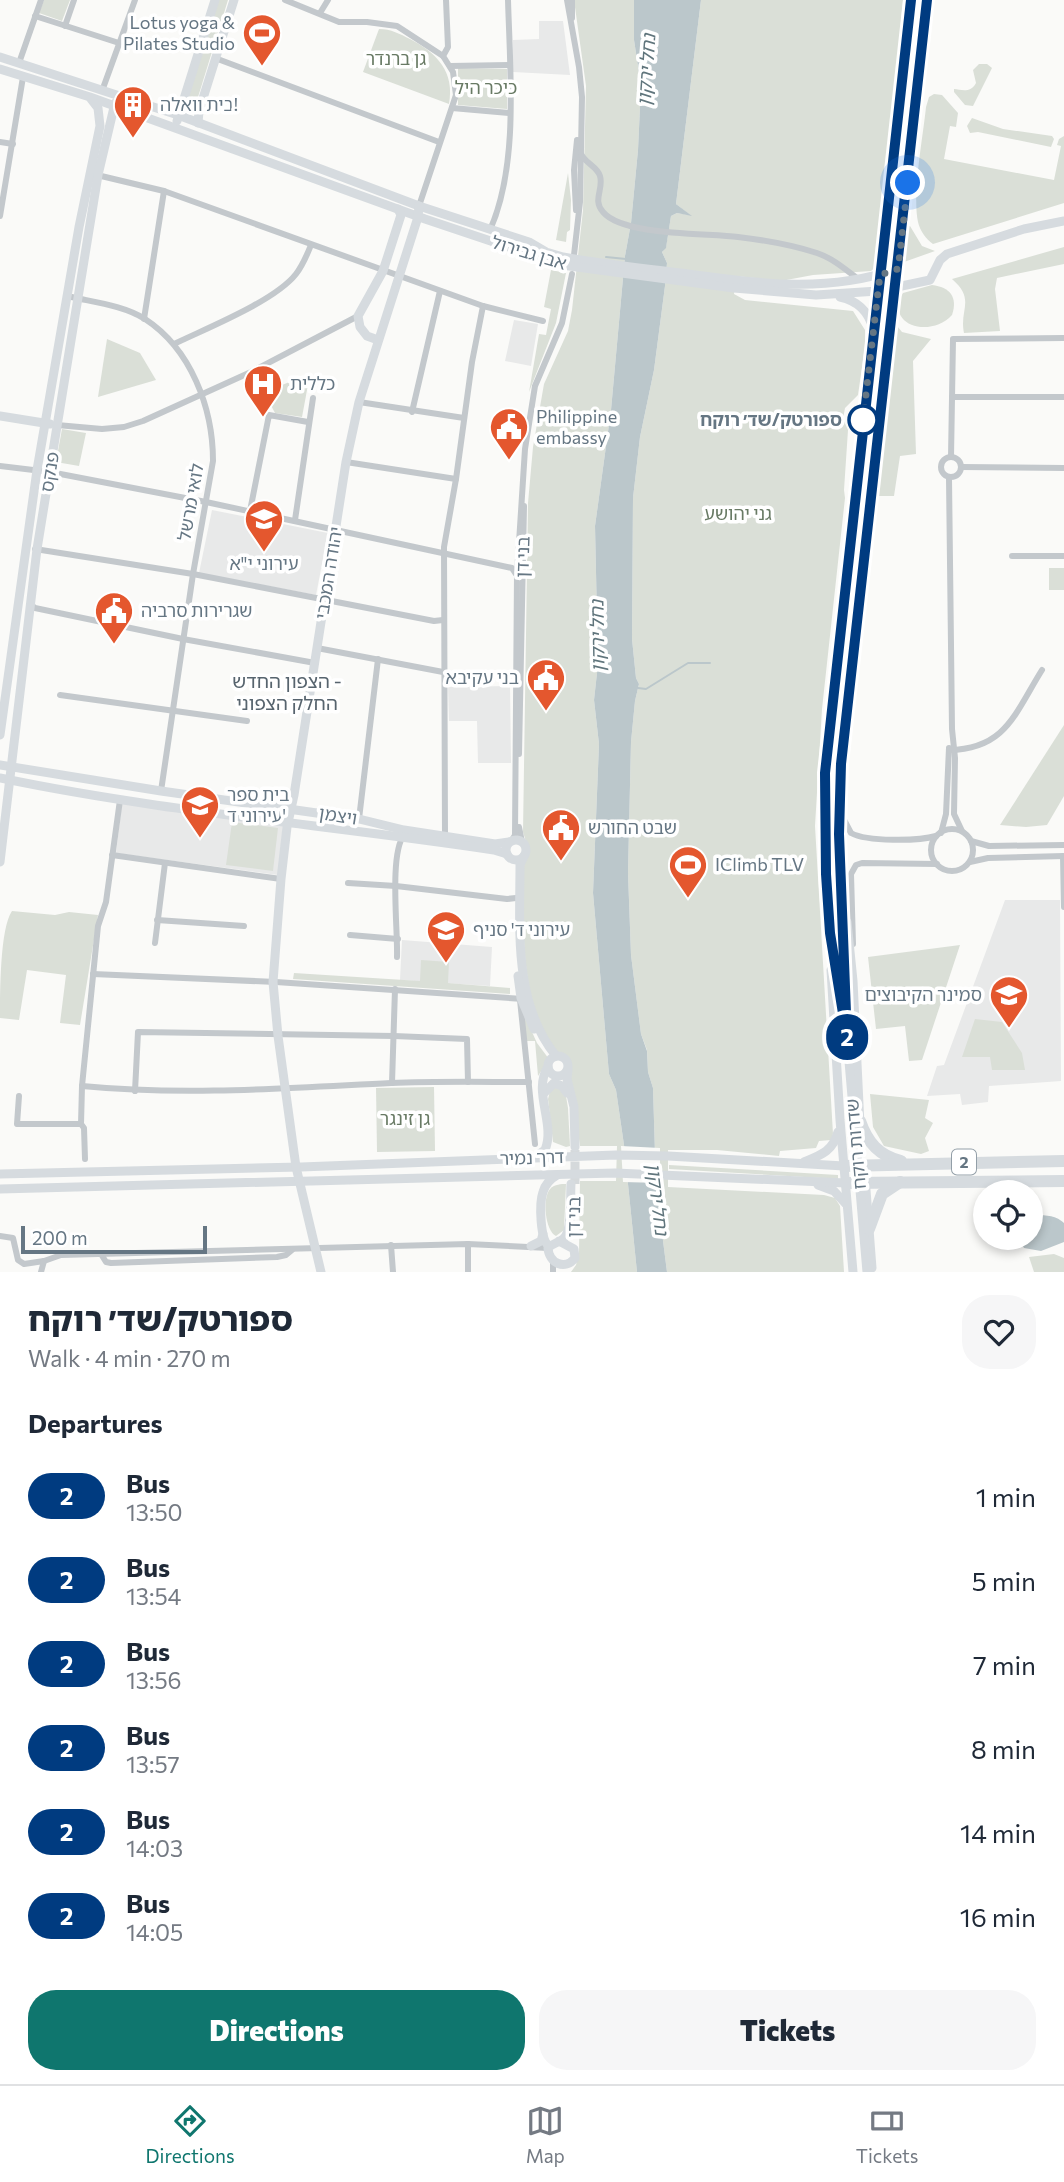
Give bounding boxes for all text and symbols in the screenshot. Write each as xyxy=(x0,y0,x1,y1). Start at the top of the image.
place label: Lotus yoga & Pilates Studio xyxy=(123,11,235,54)
sports icon: Lotus yoga & Pilates Studio xyxy=(241,12,283,67)
water label: נחל ירקון xyxy=(632,31,660,107)
park label: גן ברנדר xyxy=(366,47,427,69)
park label: כיכר היל xyxy=(455,76,517,98)
building icon: בית וואלה! xyxy=(112,84,154,139)
place label: בית וואלה! xyxy=(160,93,238,115)
your location xyxy=(890,165,925,200)
street label: אבן גבירול xyxy=(489,230,569,274)
hospital icon: כללית xyxy=(242,363,284,418)
place label: כללית xyxy=(290,372,335,394)
place label: Philippine embassy xyxy=(536,405,617,448)
marker: ספורטק/שד׳ רוקח xyxy=(848,405,878,435)
public building icon: Philippine embassy xyxy=(488,406,530,461)
place label: ספורטק/שד׳ רוקח xyxy=(700,408,842,430)
street label: פנקס xyxy=(35,450,63,494)
street label: לואי מרשל xyxy=(172,461,208,542)
school or university icon: עירוני י"א xyxy=(243,498,285,553)
park label: גני יהושע xyxy=(704,502,772,524)
street label: יהודה המכבי xyxy=(310,525,346,621)
street label: בני דן xyxy=(510,536,534,578)
place label: עירוני י"א xyxy=(229,552,299,574)
public building icon: שגרירות סרביה xyxy=(93,590,135,645)
water label: נחל ירקון xyxy=(584,598,609,672)
place label: שגרירות סרביה xyxy=(141,599,252,621)
public building icon: בני עקיבא xyxy=(525,657,567,712)
place label: בני עקיבא xyxy=(446,666,519,688)
district label: הצפון החדש - החלק הצפוני xyxy=(232,669,342,714)
place label: בית ספר עירוני ד' xyxy=(227,783,290,826)
school or university icon: בית ספר עירוני ד' xyxy=(179,784,221,839)
street label: ויצמן xyxy=(317,801,359,829)
public building icon: שבט החורש xyxy=(540,807,582,862)
place label: שבט החורש xyxy=(588,816,677,838)
sports icon: IClimb TLV xyxy=(667,844,709,899)
place label: IClimb TLV xyxy=(715,853,804,875)
school or university icon: עירוני ד' סניף xyxy=(425,909,467,964)
place label: עירוני ד' סניף xyxy=(473,918,570,940)
school or university icon: סמינר הקיבוצים xyxy=(988,974,1030,1029)
place label: סמינר הקיבוצים xyxy=(864,983,982,1005)
line badge: 2 xyxy=(824,1014,870,1060)
text: 2 xyxy=(840,1022,854,1051)
street label: שדרות רוקח xyxy=(840,1098,870,1190)
park label: גן זינגר xyxy=(380,1107,430,1129)
street label: דרך נמיר xyxy=(499,1145,565,1169)
road number: 2 xyxy=(952,1150,976,1174)
water label: נחל ירקון xyxy=(643,1162,675,1238)
map controls xyxy=(973,1180,1043,1250)
button: locate xyxy=(973,1180,1043,1250)
street label: בני דן xyxy=(562,1196,584,1238)
scale bar xyxy=(21,1223,206,1255)
text: 200 m xyxy=(32,1226,88,1249)
button: heart xyxy=(962,1295,1036,1369)
text: ספורטק/שד׳ רוקח xyxy=(28,1297,293,1338)
text: Walk · 4 min · 270 m xyxy=(28,1344,231,1372)
text: Departures xyxy=(28,1407,163,1438)
text: Bus xyxy=(126,1467,170,1498)
text: 2 xyxy=(60,1481,73,1510)
text: 1 min xyxy=(976,1481,1036,1512)
text: 13:50 xyxy=(126,1498,183,1526)
text: Bus xyxy=(126,1551,170,1582)
text: 2 xyxy=(60,1565,73,1594)
text: 5 min xyxy=(972,1565,1036,1596)
text: 13:54 xyxy=(126,1582,181,1610)
text: Bus xyxy=(126,1635,170,1666)
text: 2 xyxy=(60,1649,73,1678)
text: 7 min xyxy=(973,1649,1036,1680)
text: 13:56 xyxy=(126,1666,182,1694)
text: Bus xyxy=(126,1719,170,1750)
text: 2 xyxy=(60,1733,73,1762)
text: 8 min xyxy=(971,1733,1036,1764)
text: 13:57 xyxy=(126,1750,180,1778)
text: Bus xyxy=(126,1803,170,1834)
text: 2 xyxy=(60,1817,73,1846)
text: 14 min xyxy=(960,1817,1036,1848)
text: 14:03 xyxy=(126,1834,183,1862)
text: Bus xyxy=(126,1887,170,1918)
text: 2 xyxy=(60,1901,73,1930)
text: 16 min xyxy=(960,1901,1036,1932)
text: 14:05 xyxy=(126,1918,183,1946)
button: Directions xyxy=(28,1990,525,2070)
button: Tickets xyxy=(539,1990,1036,2070)
tab: Directions xyxy=(146,2102,235,2167)
tab: Map xyxy=(526,2102,565,2167)
tab: Tickets xyxy=(856,2102,918,2167)

